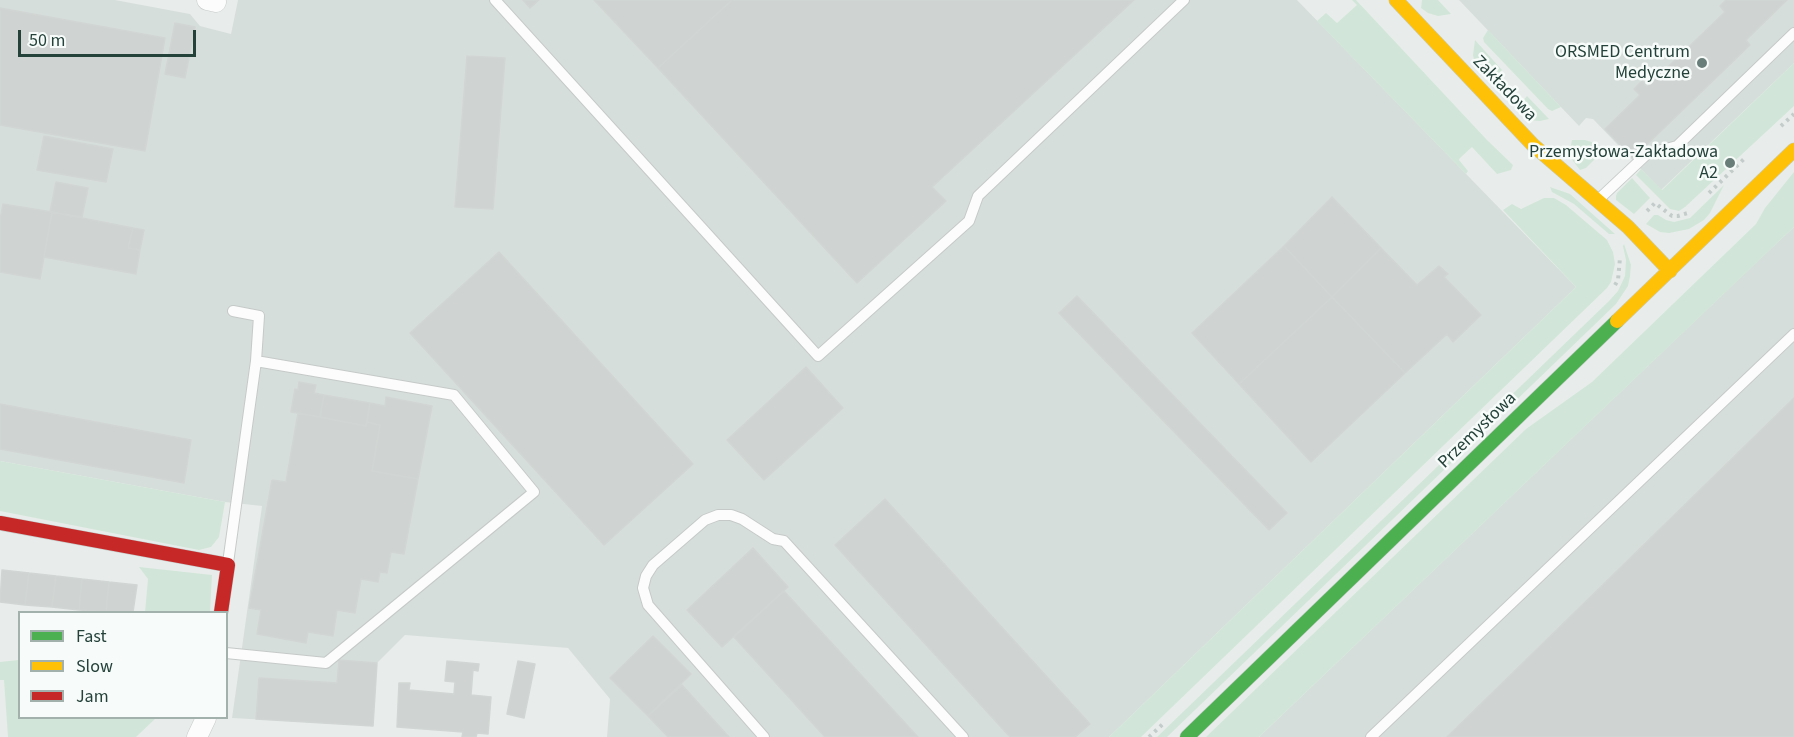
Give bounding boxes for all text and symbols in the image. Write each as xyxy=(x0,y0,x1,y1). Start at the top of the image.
scale bar xyxy=(21,18,200,56)
text: 50 m xyxy=(29,28,65,53)
place label: ORSMED Centrum Medyczne xyxy=(1555,42,1690,84)
street label: Zakładowa xyxy=(1467,52,1541,126)
marker: ORSMED Centrum Medyczne xyxy=(1695,56,1709,70)
place label: Przemysłowa-Zakładowa A2 xyxy=(1529,142,1718,184)
marker: Przemysłowa-Zakładowa A2 xyxy=(1723,156,1737,170)
street label: Przemysłowa xyxy=(1434,388,1522,474)
legend xyxy=(18,611,228,719)
text: Fast xyxy=(76,624,107,649)
text: Slow xyxy=(76,654,113,679)
text: Jam xyxy=(76,684,109,709)

